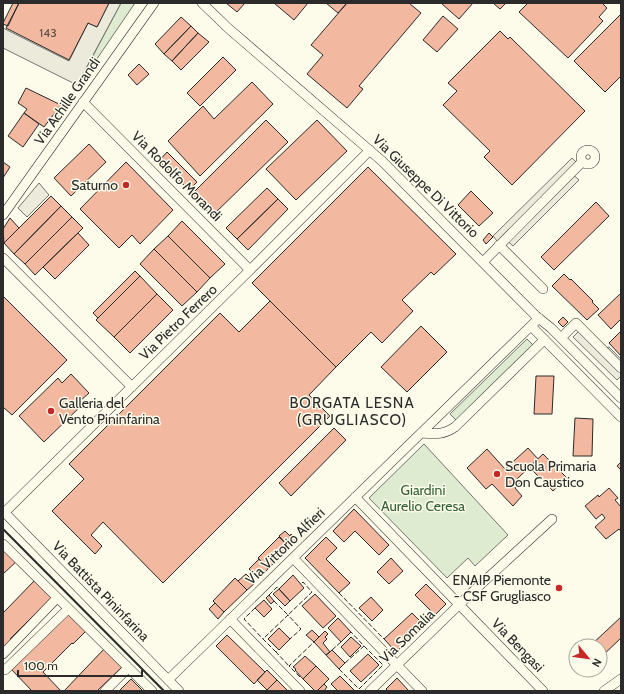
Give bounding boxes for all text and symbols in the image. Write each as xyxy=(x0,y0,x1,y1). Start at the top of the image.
house number: 143 xyxy=(39,25,57,40)
street label: Via Achille Grandi xyxy=(30,54,104,148)
street label: Via Rodolfo Morandi xyxy=(128,127,226,225)
street label: Via Giuseppe Di Vittorio xyxy=(369,131,483,242)
place label: Saturno xyxy=(71,176,118,194)
marker: Saturno xyxy=(121,180,131,190)
street label: Via Pietro Ferrero xyxy=(135,280,221,364)
place label: Galleria del Vento Pininfarina xyxy=(59,394,160,428)
district label: BORGATA LESNA (GRUGLIASCO) xyxy=(289,394,415,429)
marker: Galleria del Vento Pininfarina xyxy=(46,406,56,416)
place label: Scuola Primaria Don Caustico xyxy=(505,457,596,491)
marker: Scuola Primaria Don Caustico xyxy=(492,469,502,479)
park label: Giardini Aurelio Ceresa xyxy=(381,481,465,515)
street label: Via Vittorio Alfieri xyxy=(242,504,328,588)
street label: Via Battista Pininfarina xyxy=(49,537,154,645)
place label: ENAIP Piemonte - CSF Grugliasco xyxy=(452,571,551,605)
marker: ENAIP Piemonte - CSF Grugliasco xyxy=(554,583,564,593)
street label: Via Somalia xyxy=(376,605,439,667)
street label: Via Bengasi xyxy=(488,614,548,676)
north arrow xyxy=(568,638,608,678)
scale bar xyxy=(18,652,142,678)
text: N xyxy=(589,656,605,670)
text: 100 m xyxy=(24,658,58,673)

